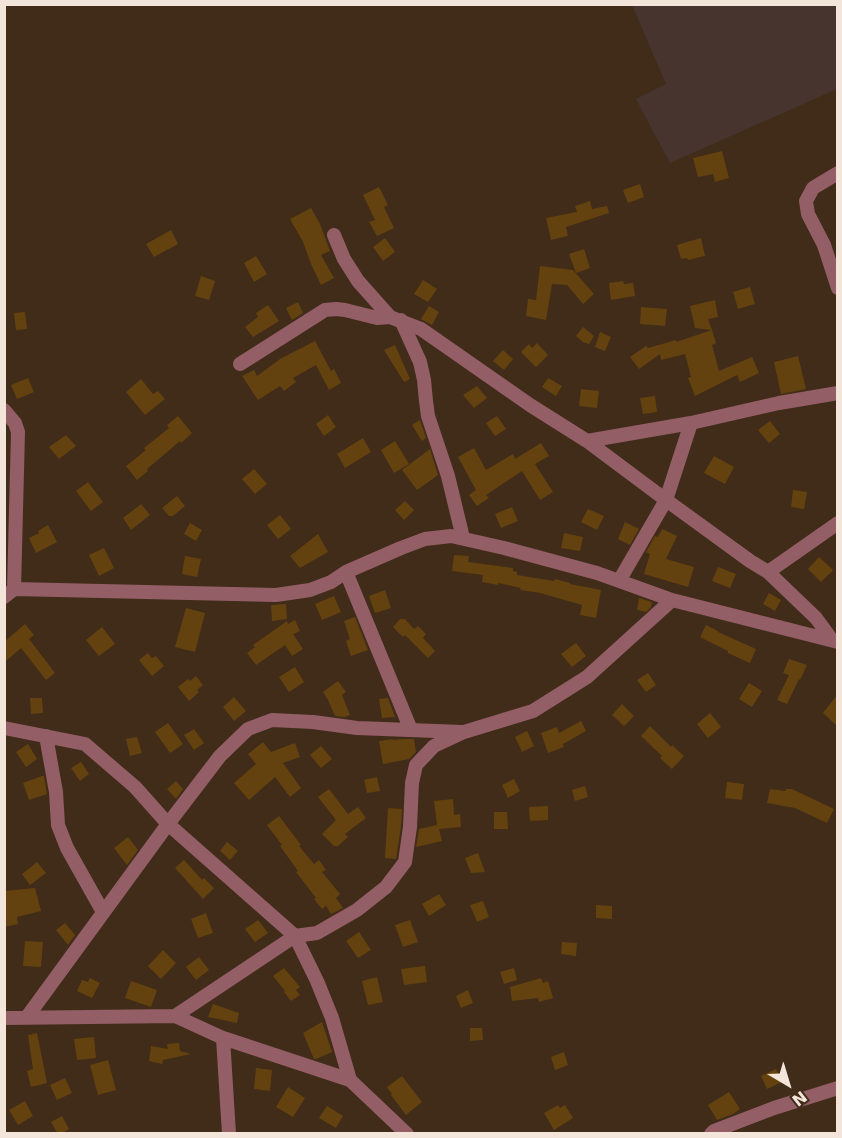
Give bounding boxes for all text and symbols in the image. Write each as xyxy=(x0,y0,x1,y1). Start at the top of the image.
north arrow xyxy=(758,1054,818,1114)
text: N xyxy=(788,1087,811,1110)

